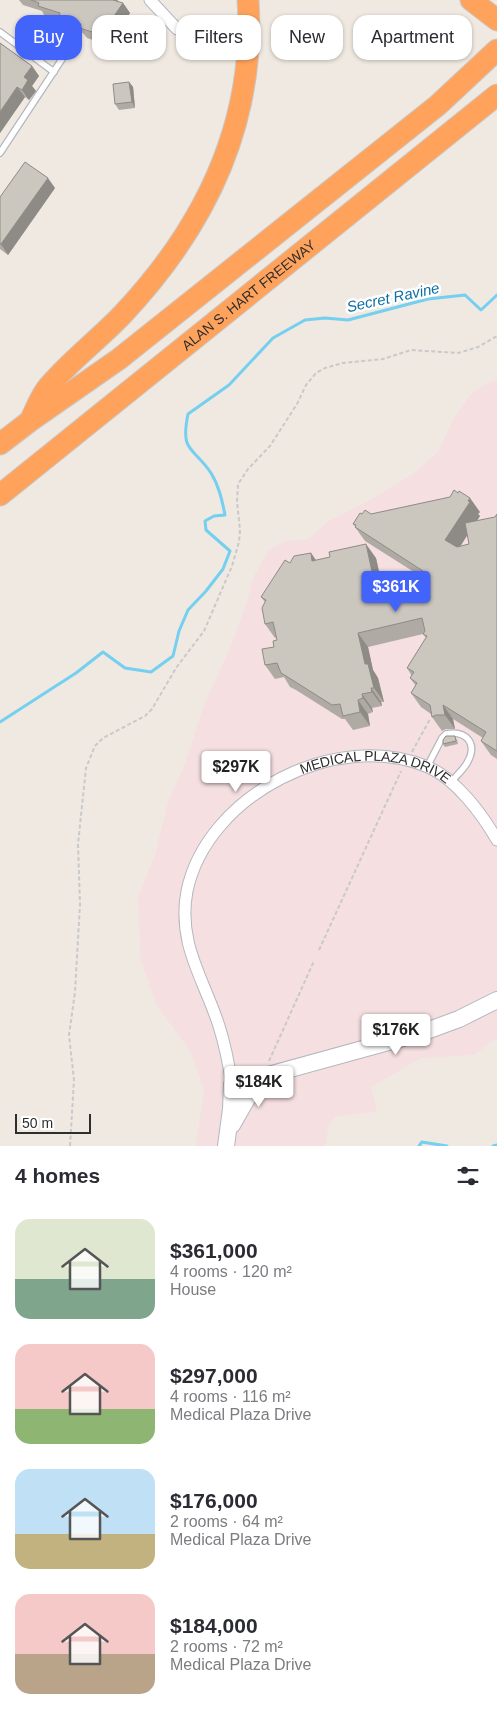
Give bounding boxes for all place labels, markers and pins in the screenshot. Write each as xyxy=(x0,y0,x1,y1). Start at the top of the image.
pin: $361K xyxy=(361,570,431,613)
pin: $297K xyxy=(201,750,271,793)
pin: $176K xyxy=(361,1014,431,1056)
pin: $184K xyxy=(224,1066,294,1108)

